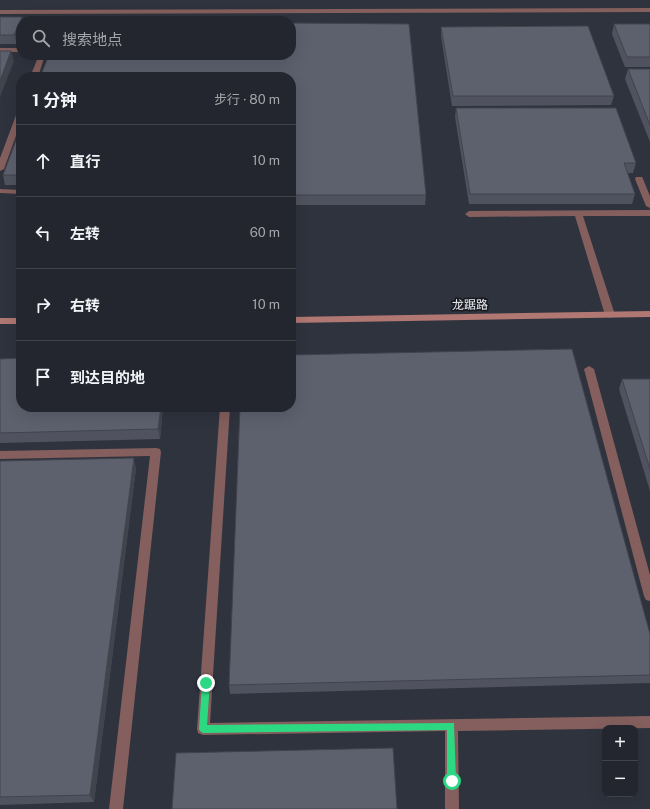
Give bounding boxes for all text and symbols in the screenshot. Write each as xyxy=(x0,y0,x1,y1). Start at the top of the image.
search box xyxy=(16,16,296,60)
icon: search xyxy=(30,27,52,49)
text: 搜索地点 xyxy=(62,31,122,48)
text: 1 分钟 xyxy=(32,90,77,110)
text: 步行 · 80 m xyxy=(214,92,280,107)
icon: ahead xyxy=(32,150,54,172)
text: 直行 xyxy=(70,153,100,170)
text: 10 m xyxy=(252,153,280,168)
icon: left xyxy=(32,222,54,244)
text: 左转 xyxy=(70,225,100,242)
text: 60 m xyxy=(250,225,280,240)
icon: right xyxy=(32,294,54,316)
text: 右转 xyxy=(70,297,100,314)
text: 10 m xyxy=(252,297,280,312)
street label: 龙踞路 xyxy=(452,298,488,312)
icon: arrive xyxy=(32,366,54,388)
text: 到达目的地 xyxy=(70,369,145,386)
route end xyxy=(197,674,215,692)
map controls xyxy=(602,725,638,797)
button: + xyxy=(602,725,638,761)
button: − xyxy=(602,761,638,797)
route start xyxy=(443,772,461,790)

